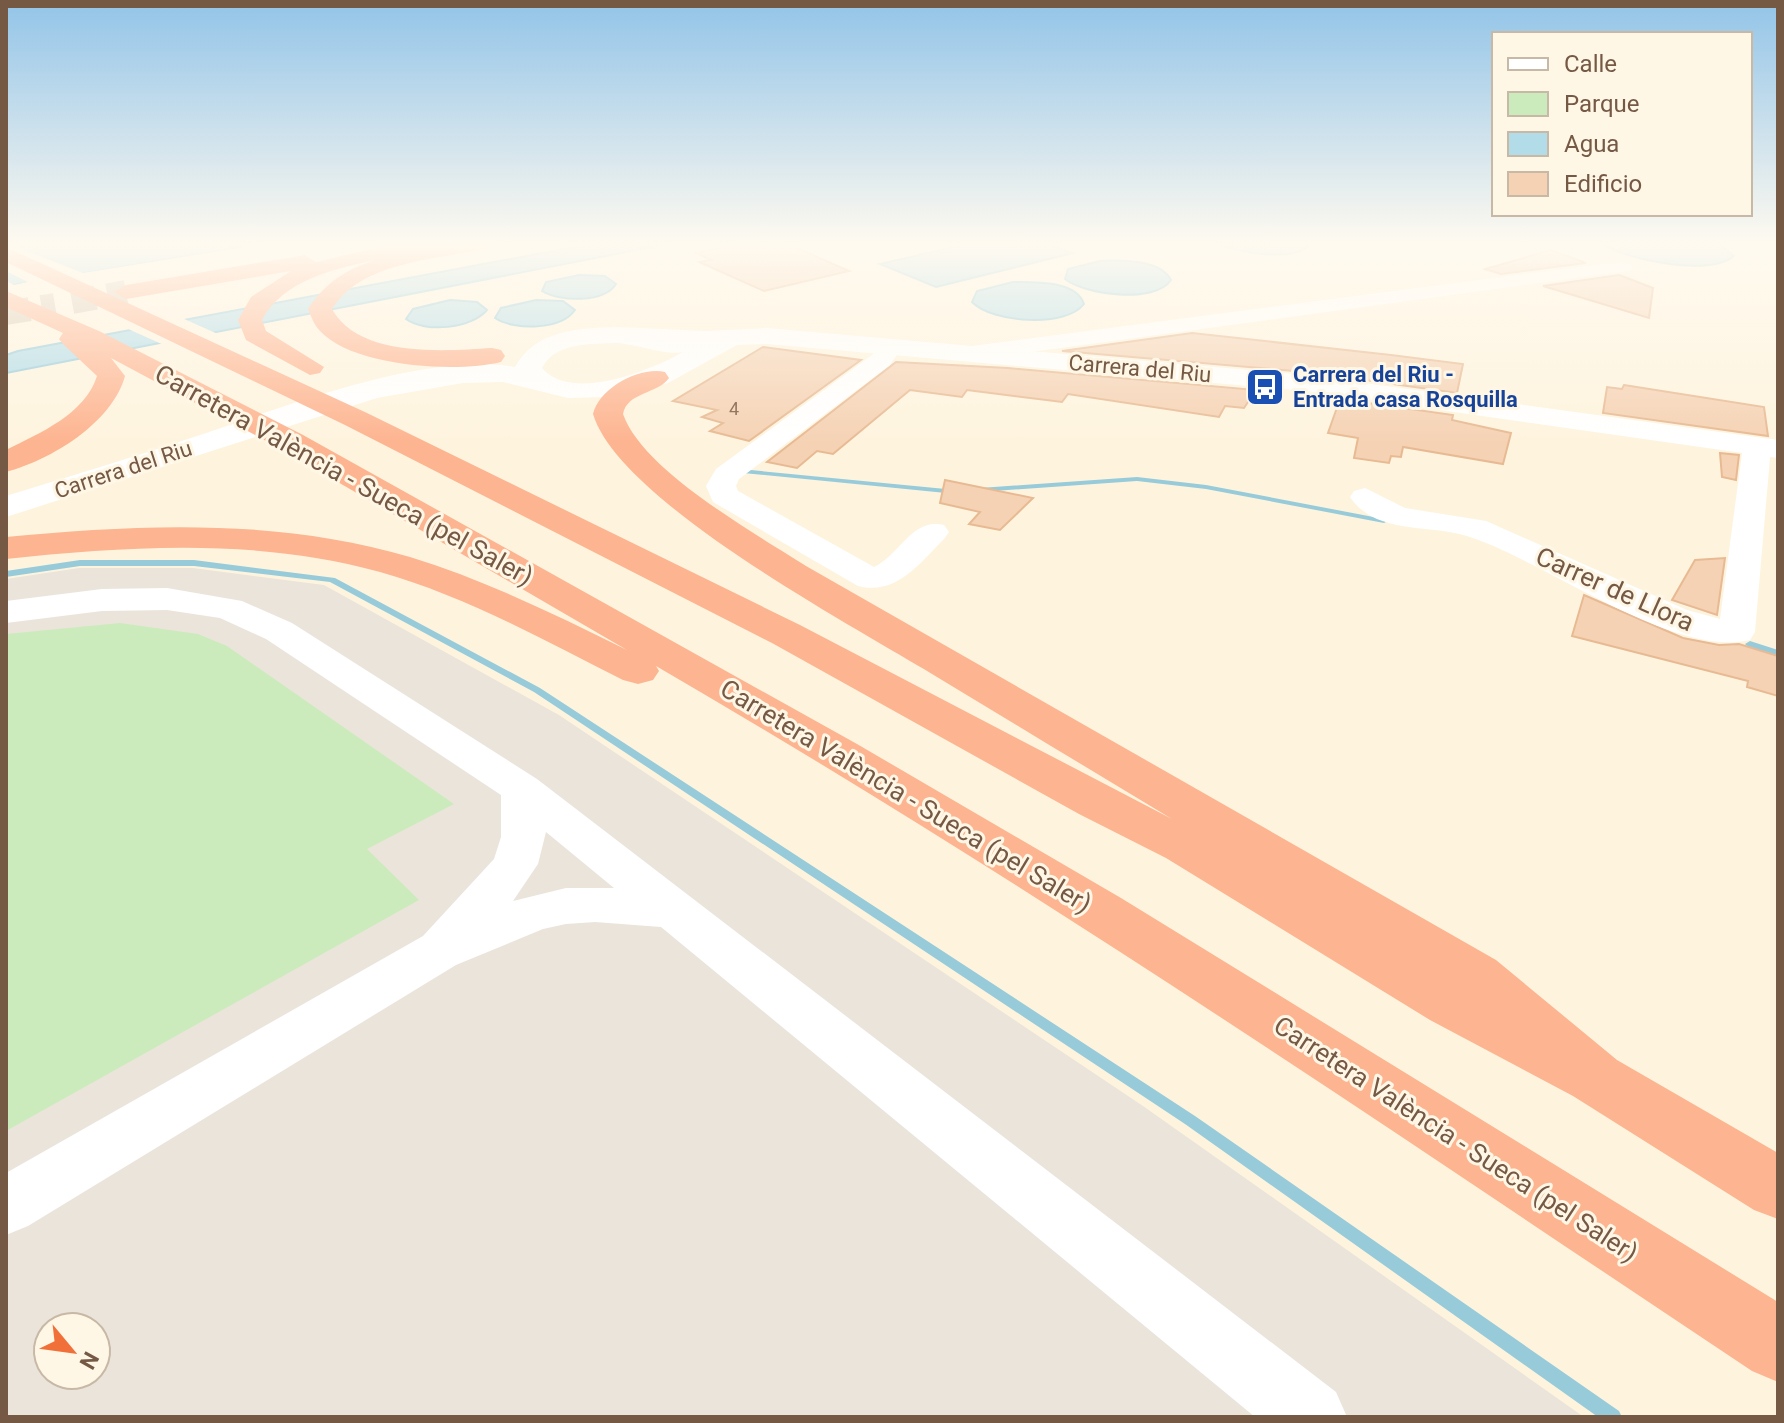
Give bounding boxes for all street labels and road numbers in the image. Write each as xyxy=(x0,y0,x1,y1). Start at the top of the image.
street label: Carrera del Riu xyxy=(1068,350,1212,387)
street label: Carretera València - Sueca (pel Saler) xyxy=(150,358,538,592)
street label: Carrera del Riu xyxy=(51,435,195,503)
street label: Carrer de Llora xyxy=(1531,541,1699,637)
street label: Carretera València - Sueca (pel Saler) xyxy=(715,673,1097,919)
street label: Carretera València - Sueca (pel Saler) xyxy=(1269,1010,1643,1268)

